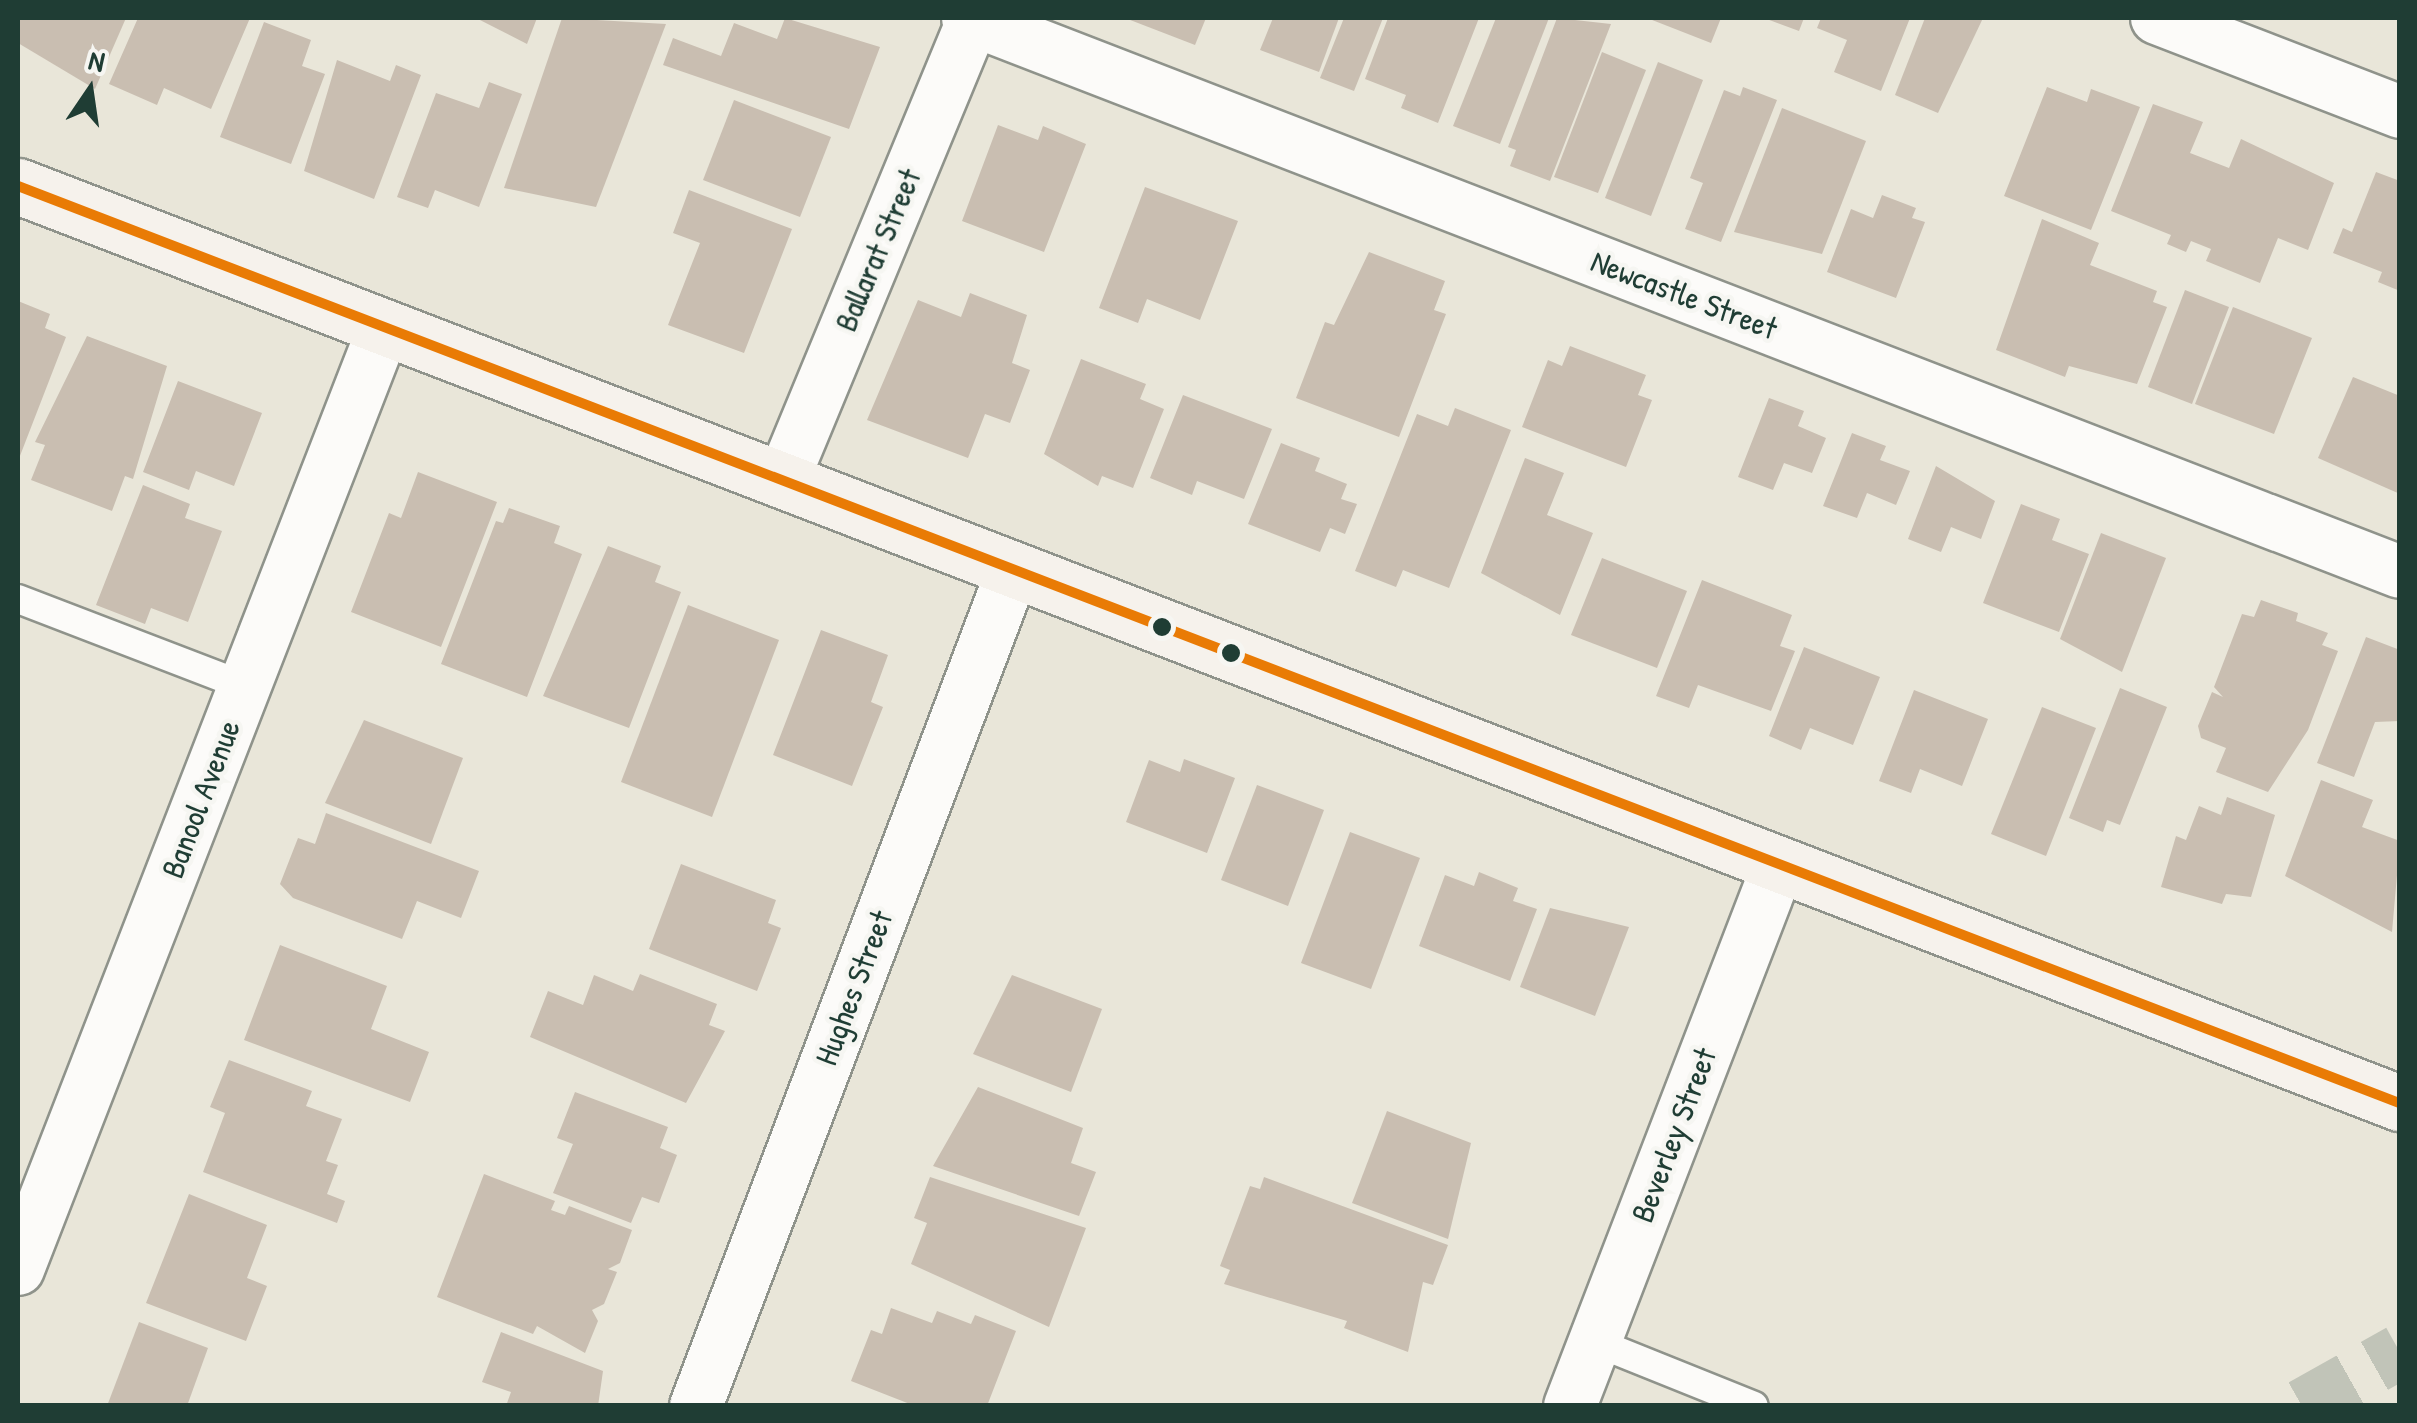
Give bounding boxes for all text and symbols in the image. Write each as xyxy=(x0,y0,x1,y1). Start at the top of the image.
north arrow xyxy=(40,40,140,140)
text: N xyxy=(85,41,108,81)
street label: Ballarat Street xyxy=(827,163,929,337)
street label: Newcastle Street xyxy=(1586,242,1782,348)
unlabelled marker xyxy=(1152,617,1172,637)
unlabelled marker xyxy=(1221,643,1241,663)
street label: Banool Avenue xyxy=(153,715,249,883)
street label: Hughes Street xyxy=(807,905,901,1071)
street label: Beverley Street xyxy=(1623,1042,1725,1228)

